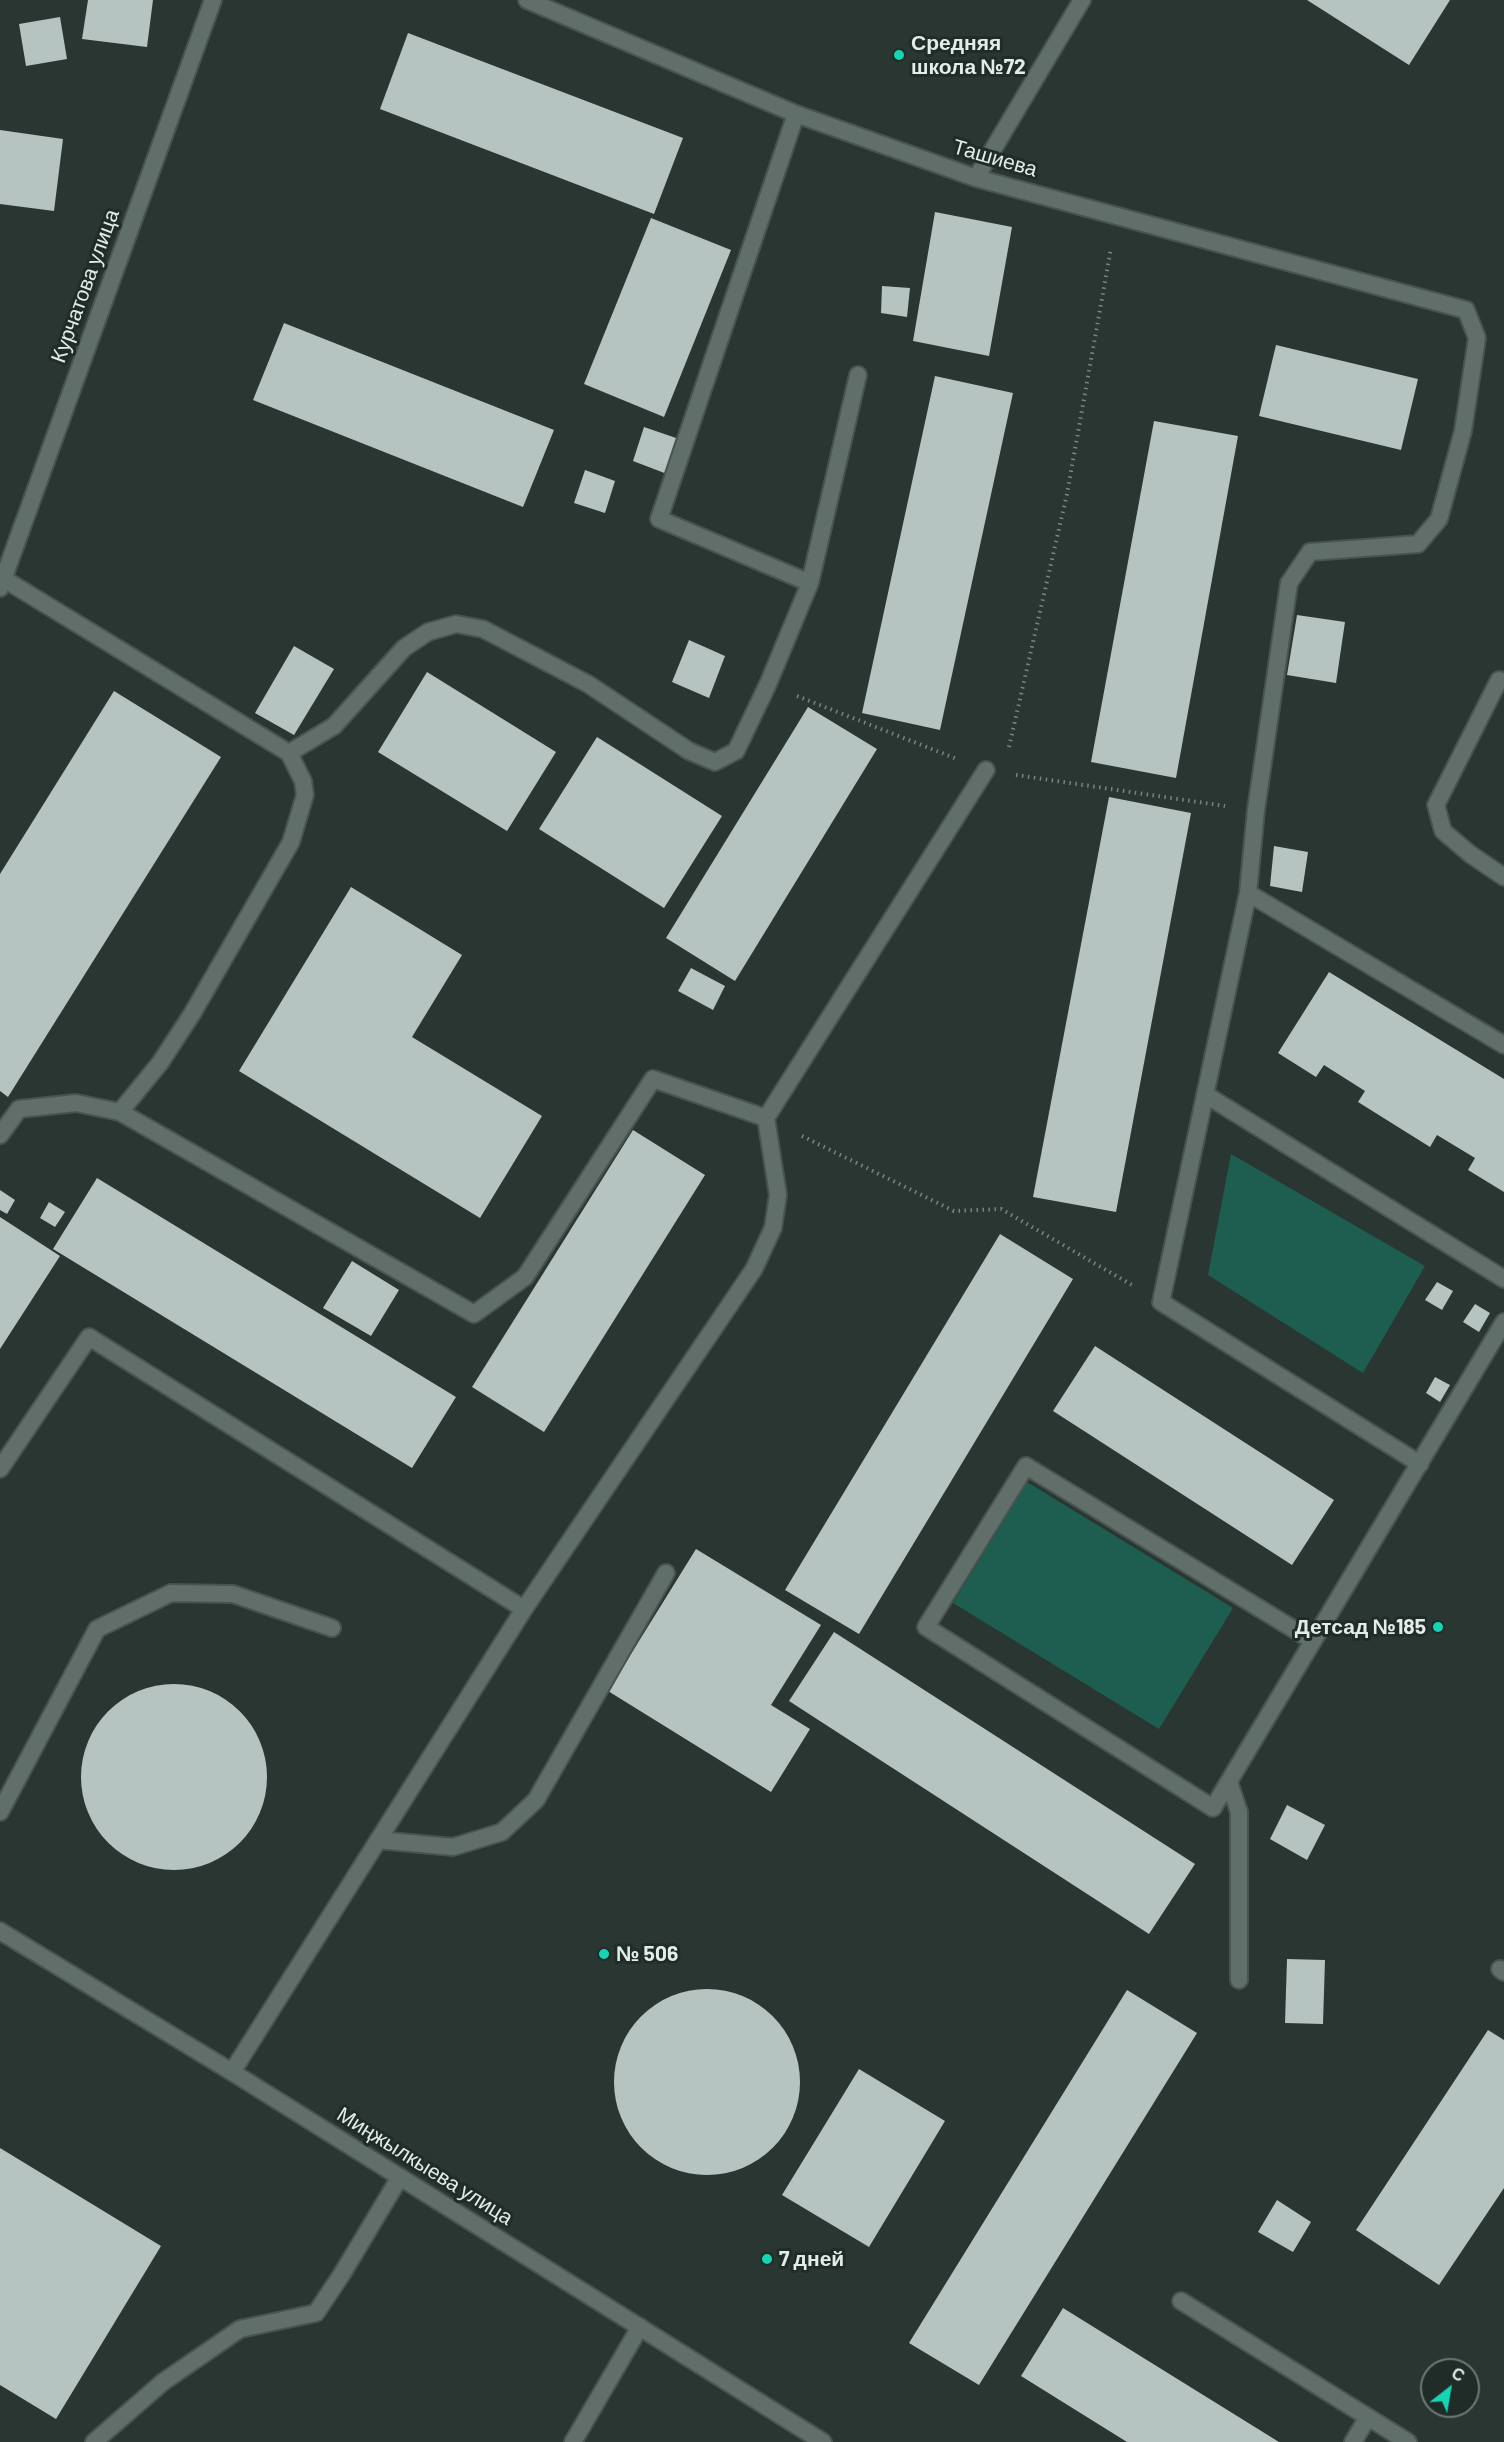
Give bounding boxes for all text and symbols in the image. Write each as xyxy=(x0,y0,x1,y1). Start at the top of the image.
place label: Средняя школа №72 xyxy=(911,30,1026,80)
marker: Средняя школа №72 xyxy=(892,48,906,62)
street label: Ташиева xyxy=(950,134,1040,182)
street label: Курчатова улица xyxy=(46,206,124,366)
place label: Детсад №185 xyxy=(1295,1614,1426,1640)
marker: Детсад №185 xyxy=(1431,1620,1445,1634)
place label: № 506 xyxy=(616,1941,678,1967)
marker: № 506 xyxy=(597,1947,611,1961)
street label: Миңжылкыева улица xyxy=(332,2102,518,2230)
place label: 7 дней xyxy=(779,2246,844,2272)
marker: 7 дней xyxy=(760,2252,774,2266)
north arrow xyxy=(1420,2358,1480,2418)
text: С xyxy=(1449,2363,1468,2385)

